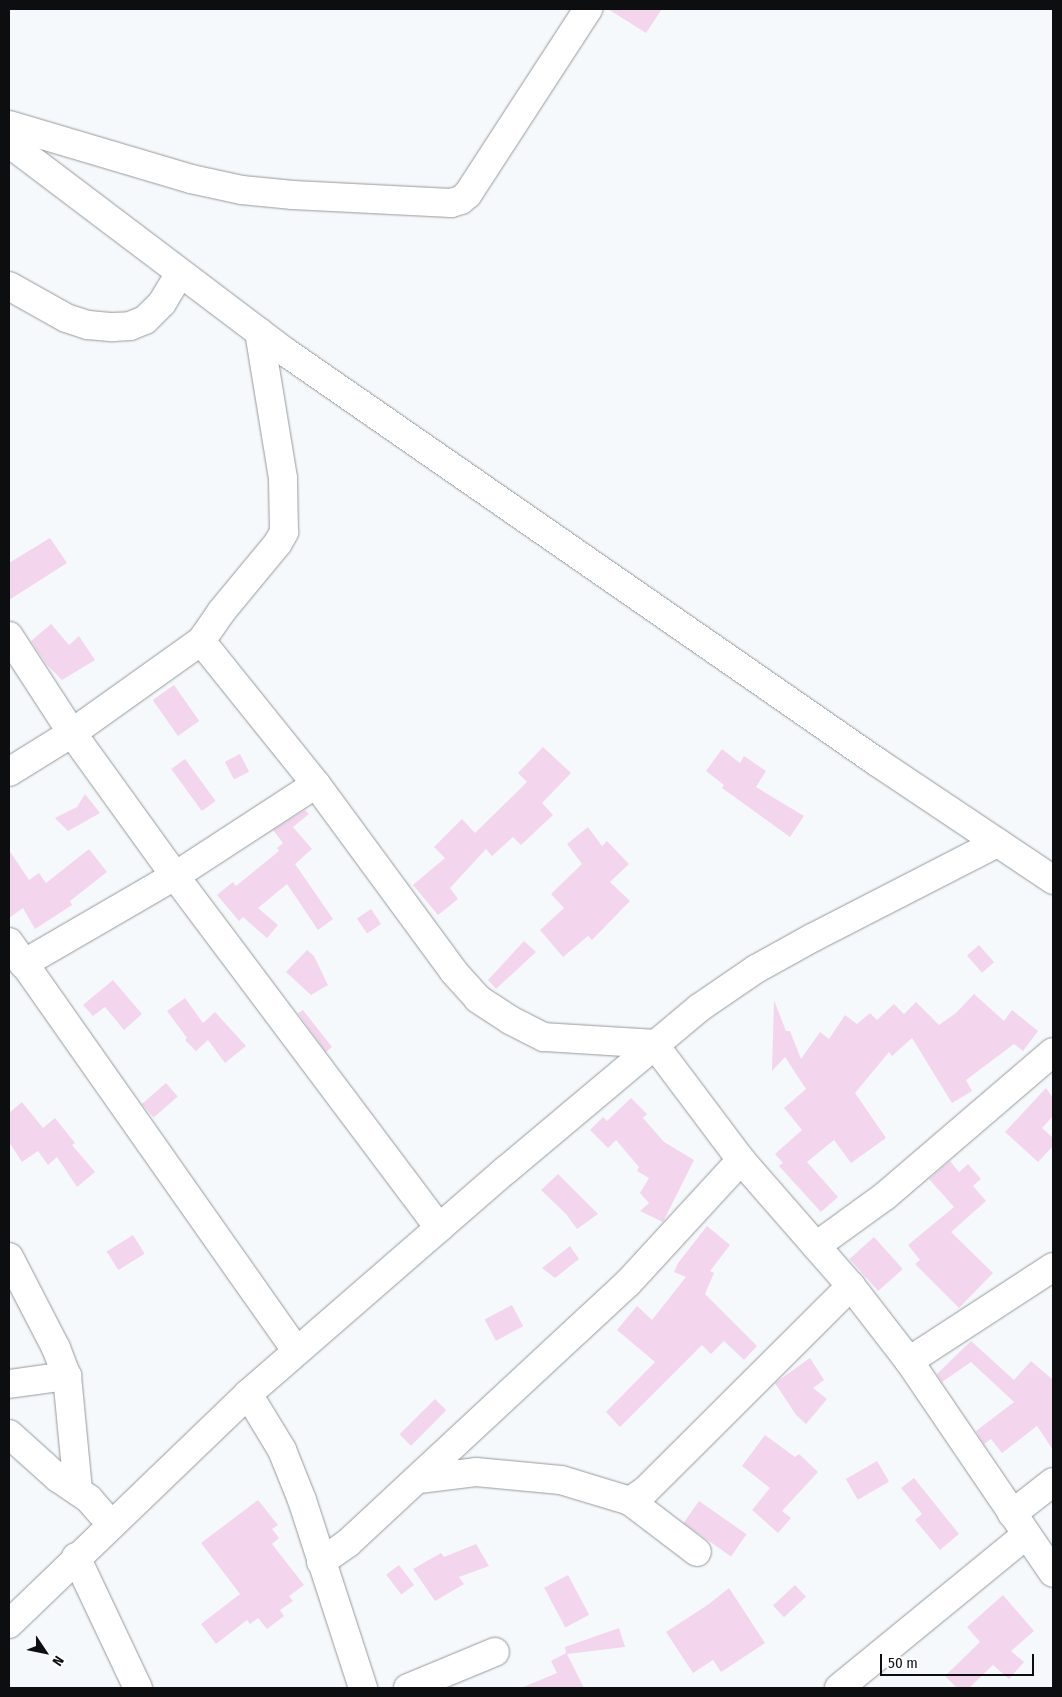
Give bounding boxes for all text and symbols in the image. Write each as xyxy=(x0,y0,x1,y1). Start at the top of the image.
north arrow xyxy=(20,1627,70,1677)
scale bar xyxy=(882,1644,1036,1676)
text: N xyxy=(48,1652,67,1669)
text: 50 m xyxy=(888,1654,918,1672)

